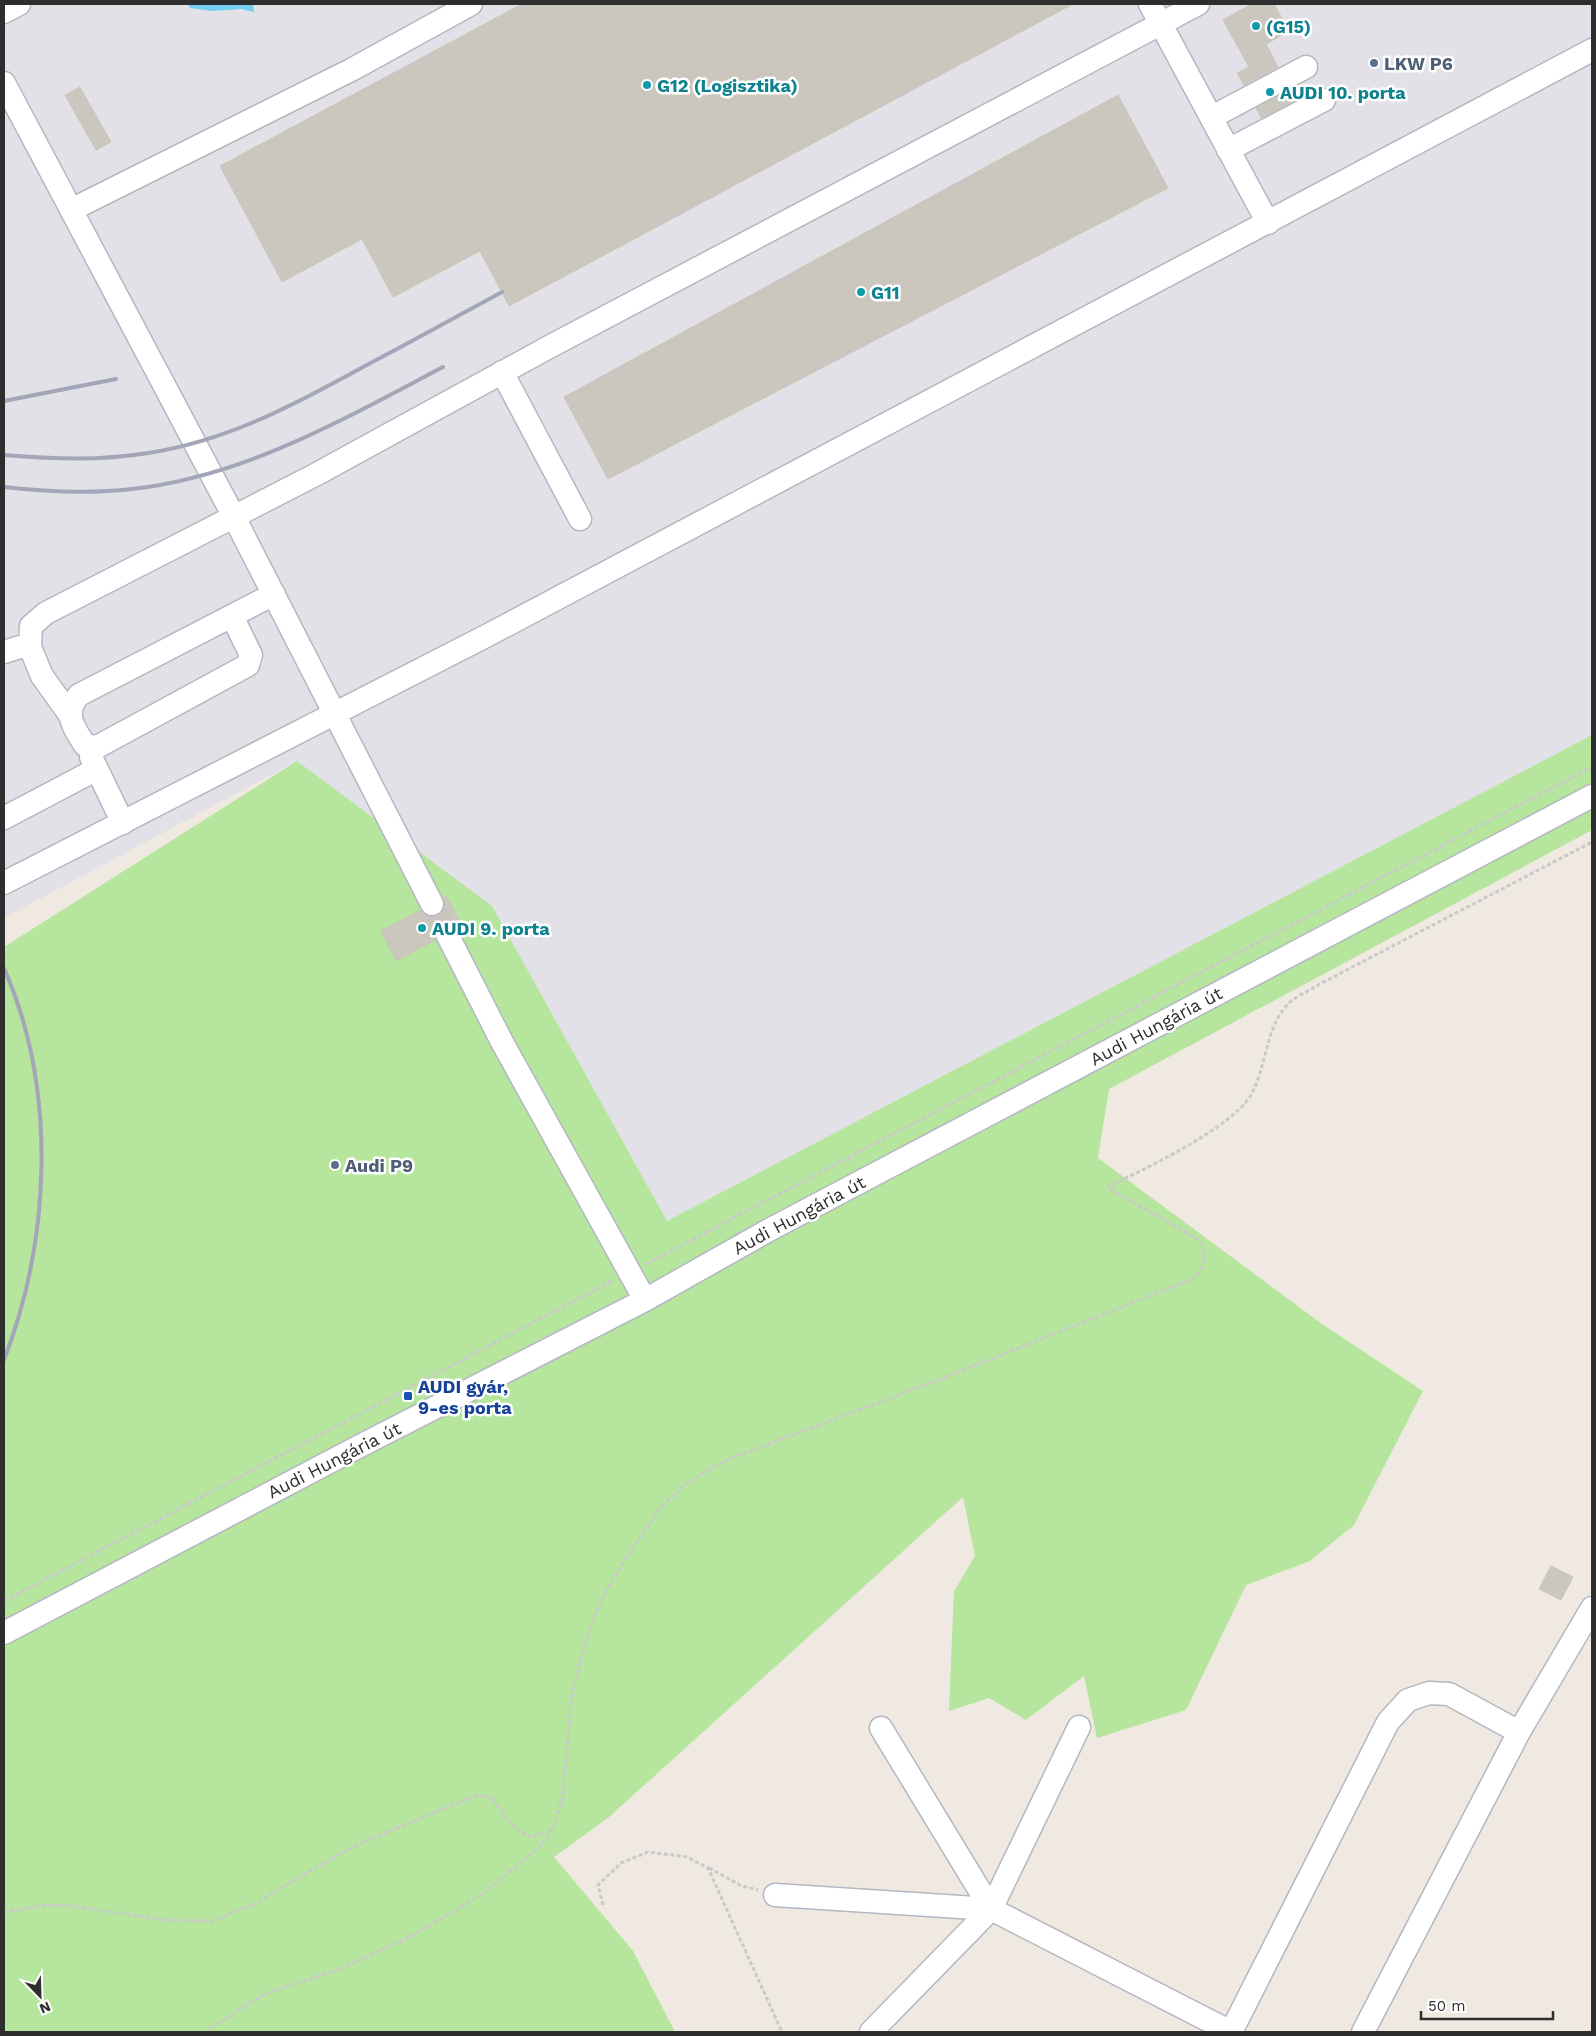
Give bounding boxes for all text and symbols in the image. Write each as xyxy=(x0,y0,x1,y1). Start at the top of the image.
place label: (G15) xyxy=(1266,16,1311,37)
marker: (G15) xyxy=(1250,20,1262,32)
place label: LKW P6 xyxy=(1384,53,1453,74)
marker: LKW P6 xyxy=(1368,57,1380,69)
place label: G12 (Logisztika) xyxy=(657,75,798,96)
marker: G12 (Logisztika) xyxy=(641,79,653,91)
place label: AUDI 10. porta xyxy=(1280,82,1406,103)
marker: AUDI 10. porta xyxy=(1264,86,1276,98)
place label: G11 xyxy=(871,282,900,303)
marker: G11 xyxy=(855,286,867,298)
place label: AUDI 9. porta xyxy=(432,918,550,939)
marker: AUDI 9. porta xyxy=(416,922,428,934)
street label: Audi Hungária út xyxy=(1086,982,1226,1070)
place label: Audi P9 xyxy=(345,1155,413,1176)
marker: Audi P9 xyxy=(329,1159,341,1171)
street label: Audi Hungária út xyxy=(729,1171,869,1259)
place label: AUDI gyár, 9-es porta xyxy=(418,1376,512,1418)
marker: AUDI gyár, 9-es porta xyxy=(402,1390,414,1402)
street label: Audi Hungária út xyxy=(264,1417,405,1503)
north arrow xyxy=(15,1971,65,2021)
scale bar xyxy=(1421,1988,1554,2020)
text: 50 m xyxy=(1428,1997,1465,2015)
text: N xyxy=(37,1999,53,2017)

